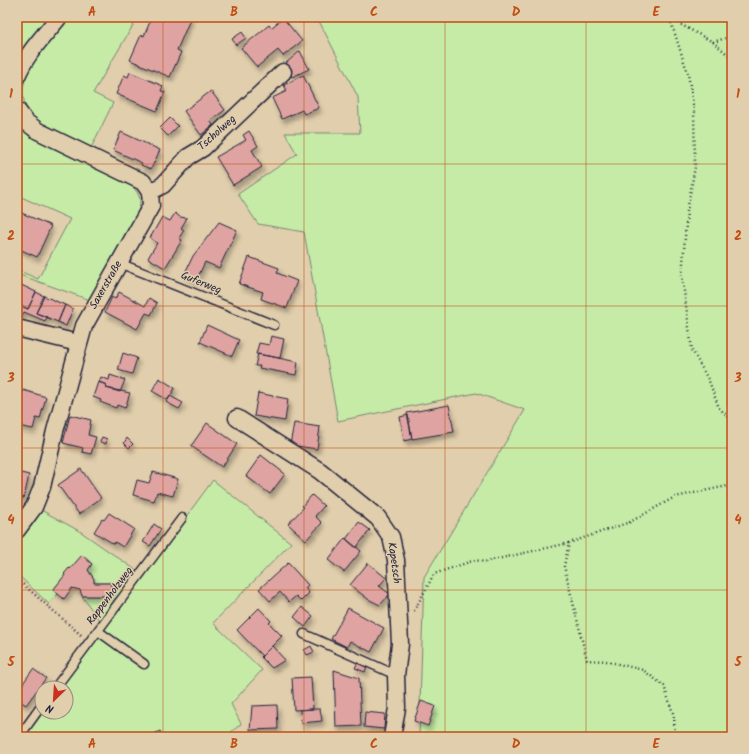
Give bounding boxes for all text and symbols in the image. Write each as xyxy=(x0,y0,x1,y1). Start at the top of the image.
text: A xyxy=(88,2,96,23)
text: B xyxy=(230,2,238,23)
text: C xyxy=(370,2,378,23)
text: D xyxy=(512,2,521,23)
text: E xyxy=(652,2,660,23)
text: 1 xyxy=(9,84,13,105)
text: 1 xyxy=(736,84,740,105)
street label: Tscholweg xyxy=(194,111,240,155)
text: 2 xyxy=(7,226,15,247)
text: 2 xyxy=(734,226,742,247)
street label: Saxerstraße xyxy=(85,257,127,313)
street label: Guferweg xyxy=(178,267,224,299)
text: 3 xyxy=(6,368,15,389)
text: 3 xyxy=(733,368,742,389)
text: 4 xyxy=(7,510,15,531)
text: 4 xyxy=(734,510,742,531)
street label: Kapetsch xyxy=(382,541,406,585)
street label: Rappenholzweg xyxy=(82,563,138,629)
text: 5 xyxy=(7,652,16,673)
text: 5 xyxy=(734,652,743,673)
north arrow xyxy=(34,680,74,720)
text: N xyxy=(43,699,57,718)
text: A xyxy=(88,734,96,754)
text: B xyxy=(230,734,238,754)
text: C xyxy=(370,734,378,754)
text: D xyxy=(512,734,521,754)
text: E xyxy=(652,734,660,754)

